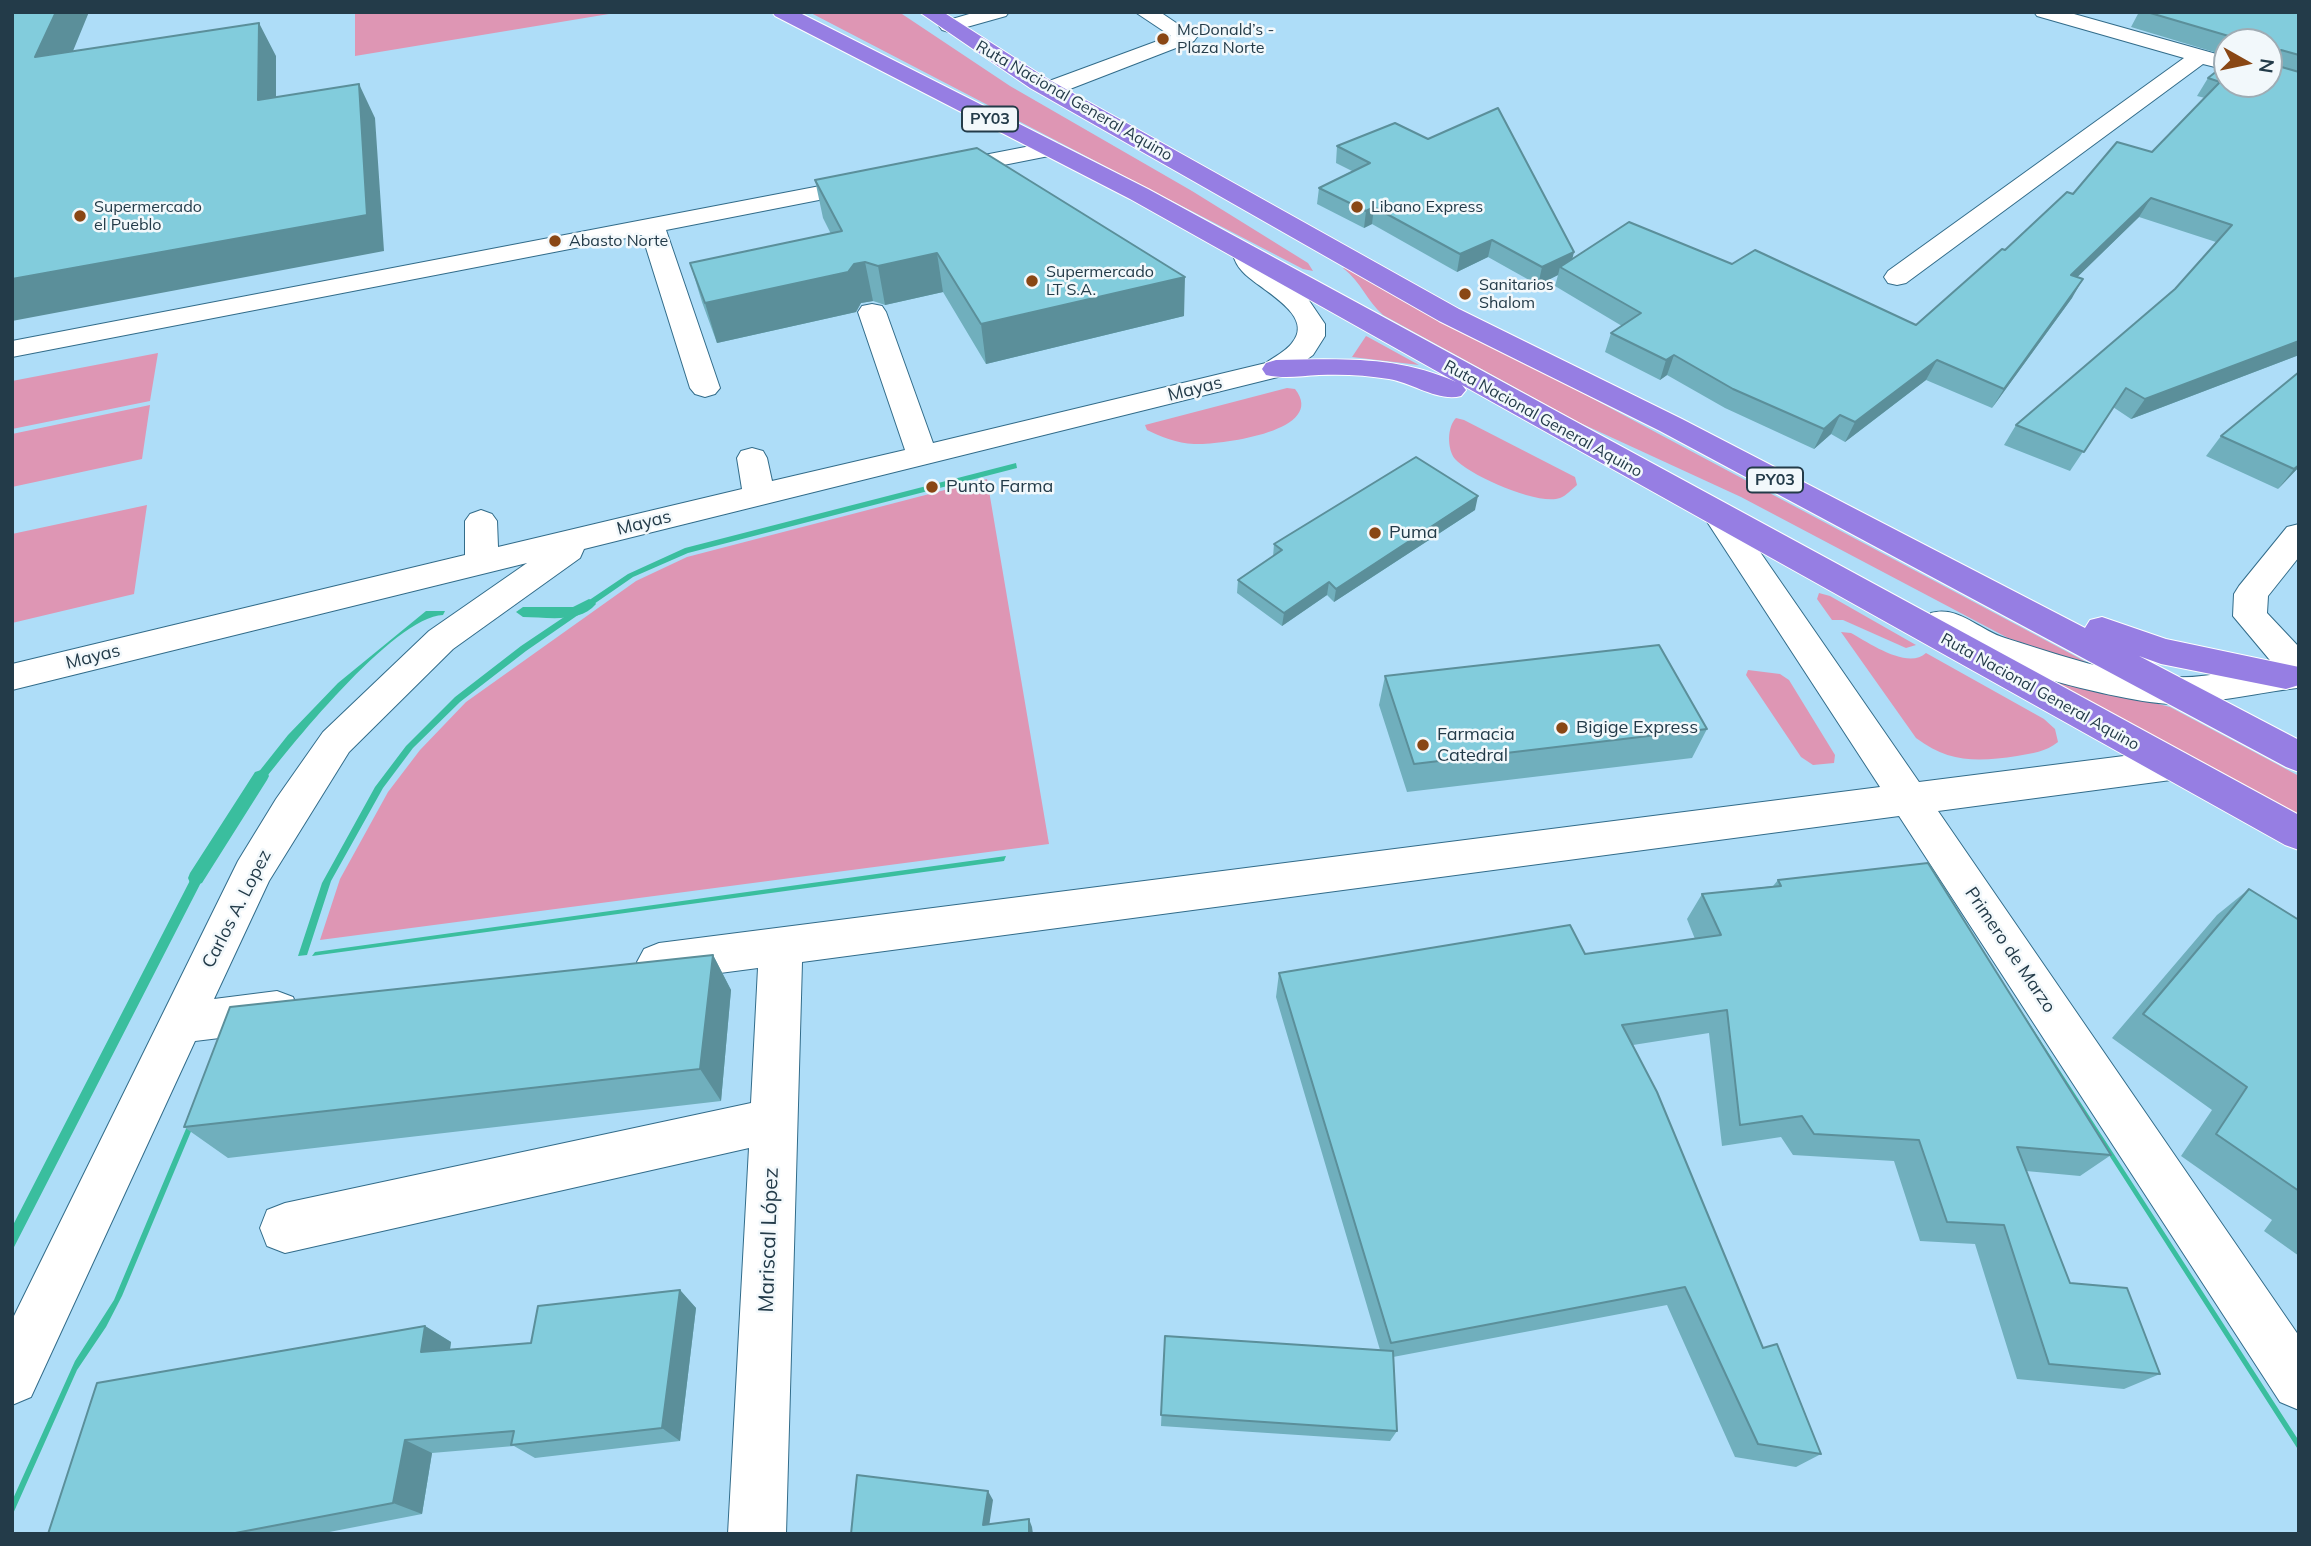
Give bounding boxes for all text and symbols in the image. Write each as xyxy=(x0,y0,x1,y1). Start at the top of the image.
place label: McDonald’s - Plaza Norte xyxy=(1177,20,1274,58)
north arrow xyxy=(2213,28,2283,98)
marker: McDonald’s - Plaza Norte xyxy=(1155,31,1171,47)
street label: Ruta Nacional General Aquino xyxy=(972,37,1176,165)
text: N xyxy=(2254,57,2280,75)
road number: PY03 xyxy=(962,106,1018,132)
place label: Supermercado el Pueblo xyxy=(94,197,202,235)
place label: Libano Express xyxy=(1371,197,1483,217)
marker: Libano Express xyxy=(1349,199,1365,215)
marker: Supermercado el Pueblo xyxy=(72,208,88,224)
place label: Abasto Norte xyxy=(569,231,668,251)
marker: Abasto Norte xyxy=(547,233,563,249)
place label: Supermercado LT S.A. xyxy=(1046,262,1154,300)
marker: Supermercado LT S.A. xyxy=(1024,273,1040,289)
place label: Sanitarios Shalom xyxy=(1479,275,1554,313)
marker: Sanitarios Shalom xyxy=(1457,286,1473,302)
street label: Ruta Nacional General Aquino xyxy=(1441,356,1645,482)
street label: Mayas xyxy=(1166,372,1224,406)
road number: PY03 xyxy=(1747,467,1803,492)
place label: Punto Farma xyxy=(946,476,1053,498)
marker: Punto Farma xyxy=(924,479,940,495)
street label: Mayas xyxy=(615,506,673,540)
place label: Puma xyxy=(1389,522,1438,544)
marker: Puma xyxy=(1367,525,1383,541)
street label: Ruta Nacional General Aquino xyxy=(1938,629,2142,755)
street label: Mayas xyxy=(64,640,122,674)
place label: Bigige Express xyxy=(1576,717,1698,739)
marker: Bigige Express xyxy=(1554,720,1570,736)
place label: Farmacia Catedral xyxy=(1437,724,1515,766)
marker: Farmacia Catedral xyxy=(1415,737,1431,753)
street label: Carlos A. Lopez xyxy=(198,846,276,972)
street label: Primero de Marzo xyxy=(1960,883,2060,1017)
street label: Mariscal López xyxy=(754,1167,784,1313)

